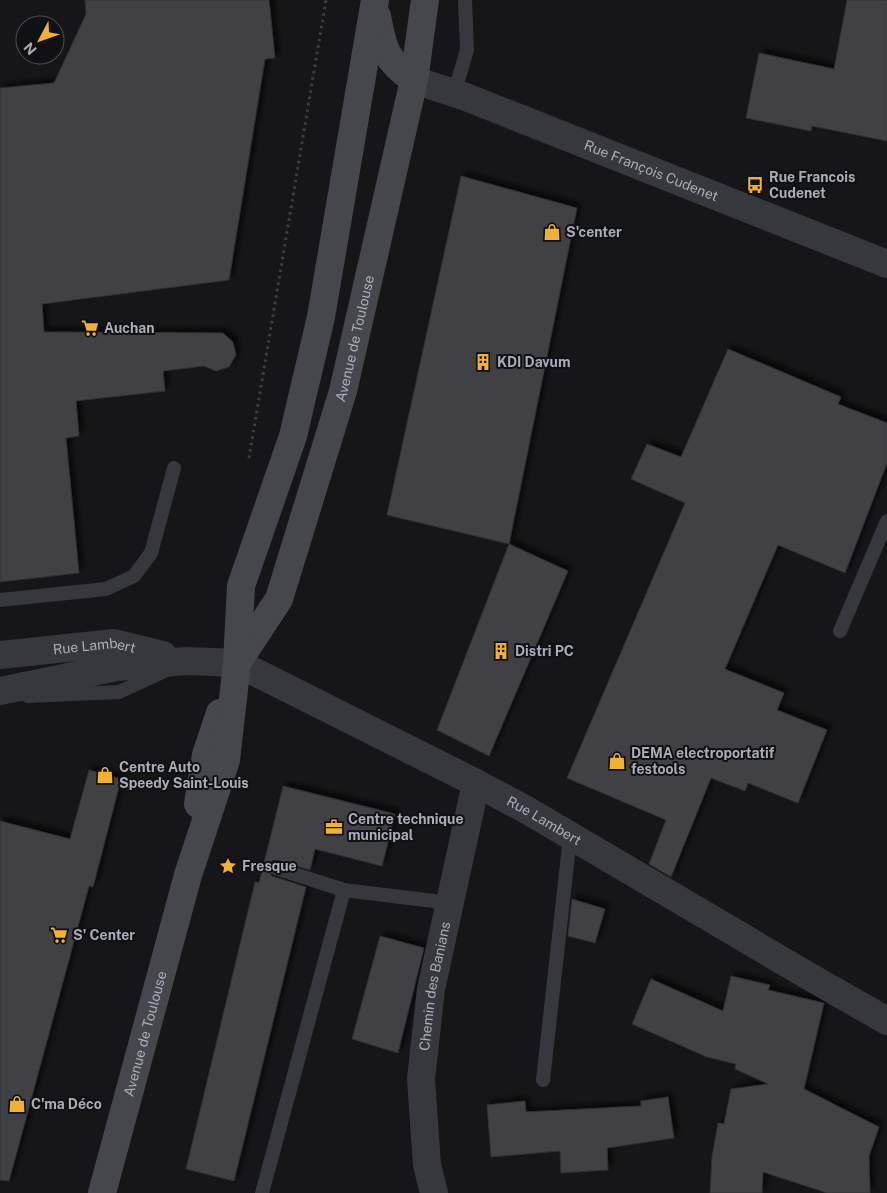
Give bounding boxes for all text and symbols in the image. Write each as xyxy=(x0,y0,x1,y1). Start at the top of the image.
north arrow xyxy=(15,15,65,65)
text: N xyxy=(21,39,40,58)
street label: Rue François Cudenet xyxy=(582,137,721,204)
place label: Rue Francois Cudenet xyxy=(769,169,855,201)
bus stop icon: Rue Francois Cudenet xyxy=(745,175,765,195)
shop icon: S'center xyxy=(542,222,562,242)
place label: S'center xyxy=(566,224,622,240)
street label: Avenue de Toulouse xyxy=(332,274,377,404)
supermarket icon: Auchan xyxy=(80,318,100,338)
place label: Auchan xyxy=(104,320,154,336)
building icon: KDI Davum xyxy=(473,352,493,372)
place label: KDI Davum xyxy=(497,354,571,370)
street label: Rue Lambert xyxy=(52,635,137,657)
building icon: Distri PC xyxy=(491,641,511,661)
place label: Distri PC xyxy=(515,643,574,659)
place label: DEMA electroportatif festools xyxy=(631,745,775,777)
shop icon: DEMA electroportatif festools xyxy=(607,751,627,771)
place label: Centre Auto Speedy Saint-Louis xyxy=(119,759,249,791)
shop icon: Centre Auto Speedy Saint-Louis xyxy=(95,765,115,785)
street label: Rue Lambert xyxy=(504,793,584,848)
place label: Centre technique municipal xyxy=(348,811,463,843)
office icon: Centre technique municipal xyxy=(324,817,344,837)
place icon: Fresque xyxy=(218,856,238,876)
place label: Fresque xyxy=(242,858,297,874)
street label: Chemin des Banians xyxy=(416,920,454,1052)
supermarket icon: S' Center xyxy=(49,925,69,945)
place label: S' Center xyxy=(73,927,135,943)
street label: Avenue de Toulouse xyxy=(120,969,170,1098)
shop icon: C'ma Déco xyxy=(7,1094,27,1114)
place label: C'ma Déco xyxy=(31,1096,102,1112)

